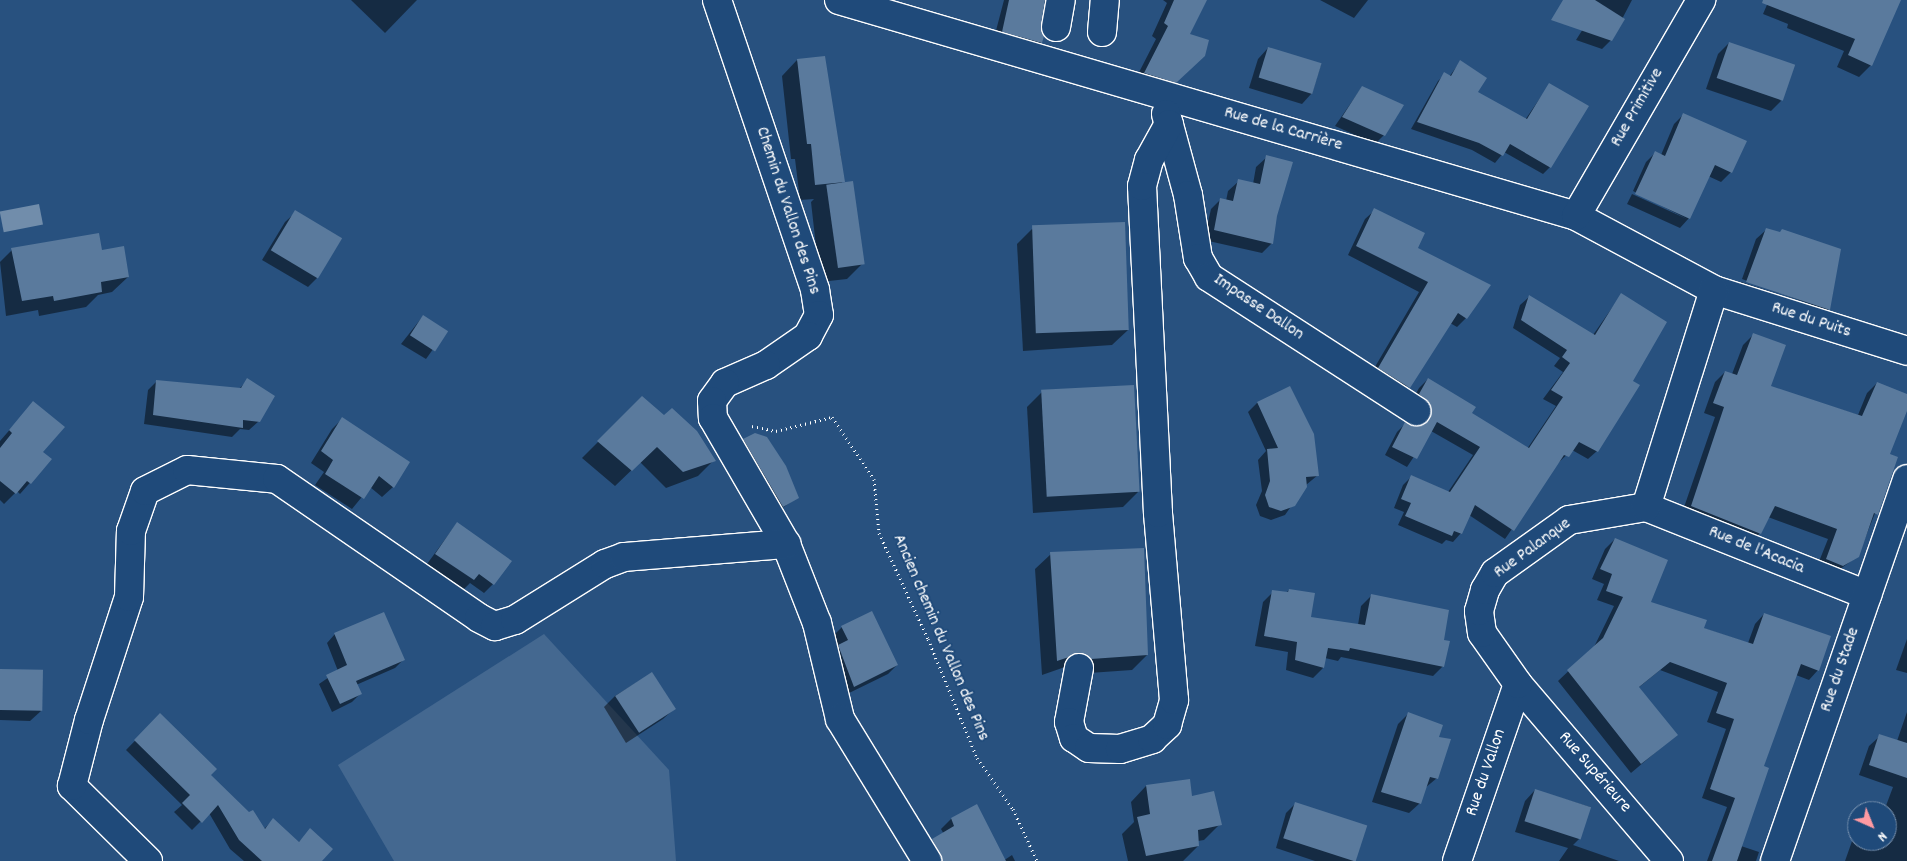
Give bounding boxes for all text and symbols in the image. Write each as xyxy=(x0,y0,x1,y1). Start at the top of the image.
street label: Rue Primitive xyxy=(1607,65,1669,151)
street label: Rue de la Carrière xyxy=(1221,103,1345,157)
street label: Chemin du Vallon des Pins xyxy=(750,124,824,298)
street label: Impasse Dallon xyxy=(1209,270,1307,346)
street label: Rue du Puits xyxy=(1769,298,1853,344)
street label: Rue Palanque xyxy=(1490,514,1576,584)
street label: Rue de l'Acacia xyxy=(1705,522,1807,580)
street label: Ancien chemin du Vallon des Pins xyxy=(887,531,993,745)
street label: Rue du Stade xyxy=(1816,625,1866,715)
street label: Rue du Vallon xyxy=(1462,727,1512,819)
street label: Rue Supérieure xyxy=(1553,728,1635,818)
north arrow xyxy=(1847,801,1897,851)
text: N xyxy=(1872,826,1891,846)

